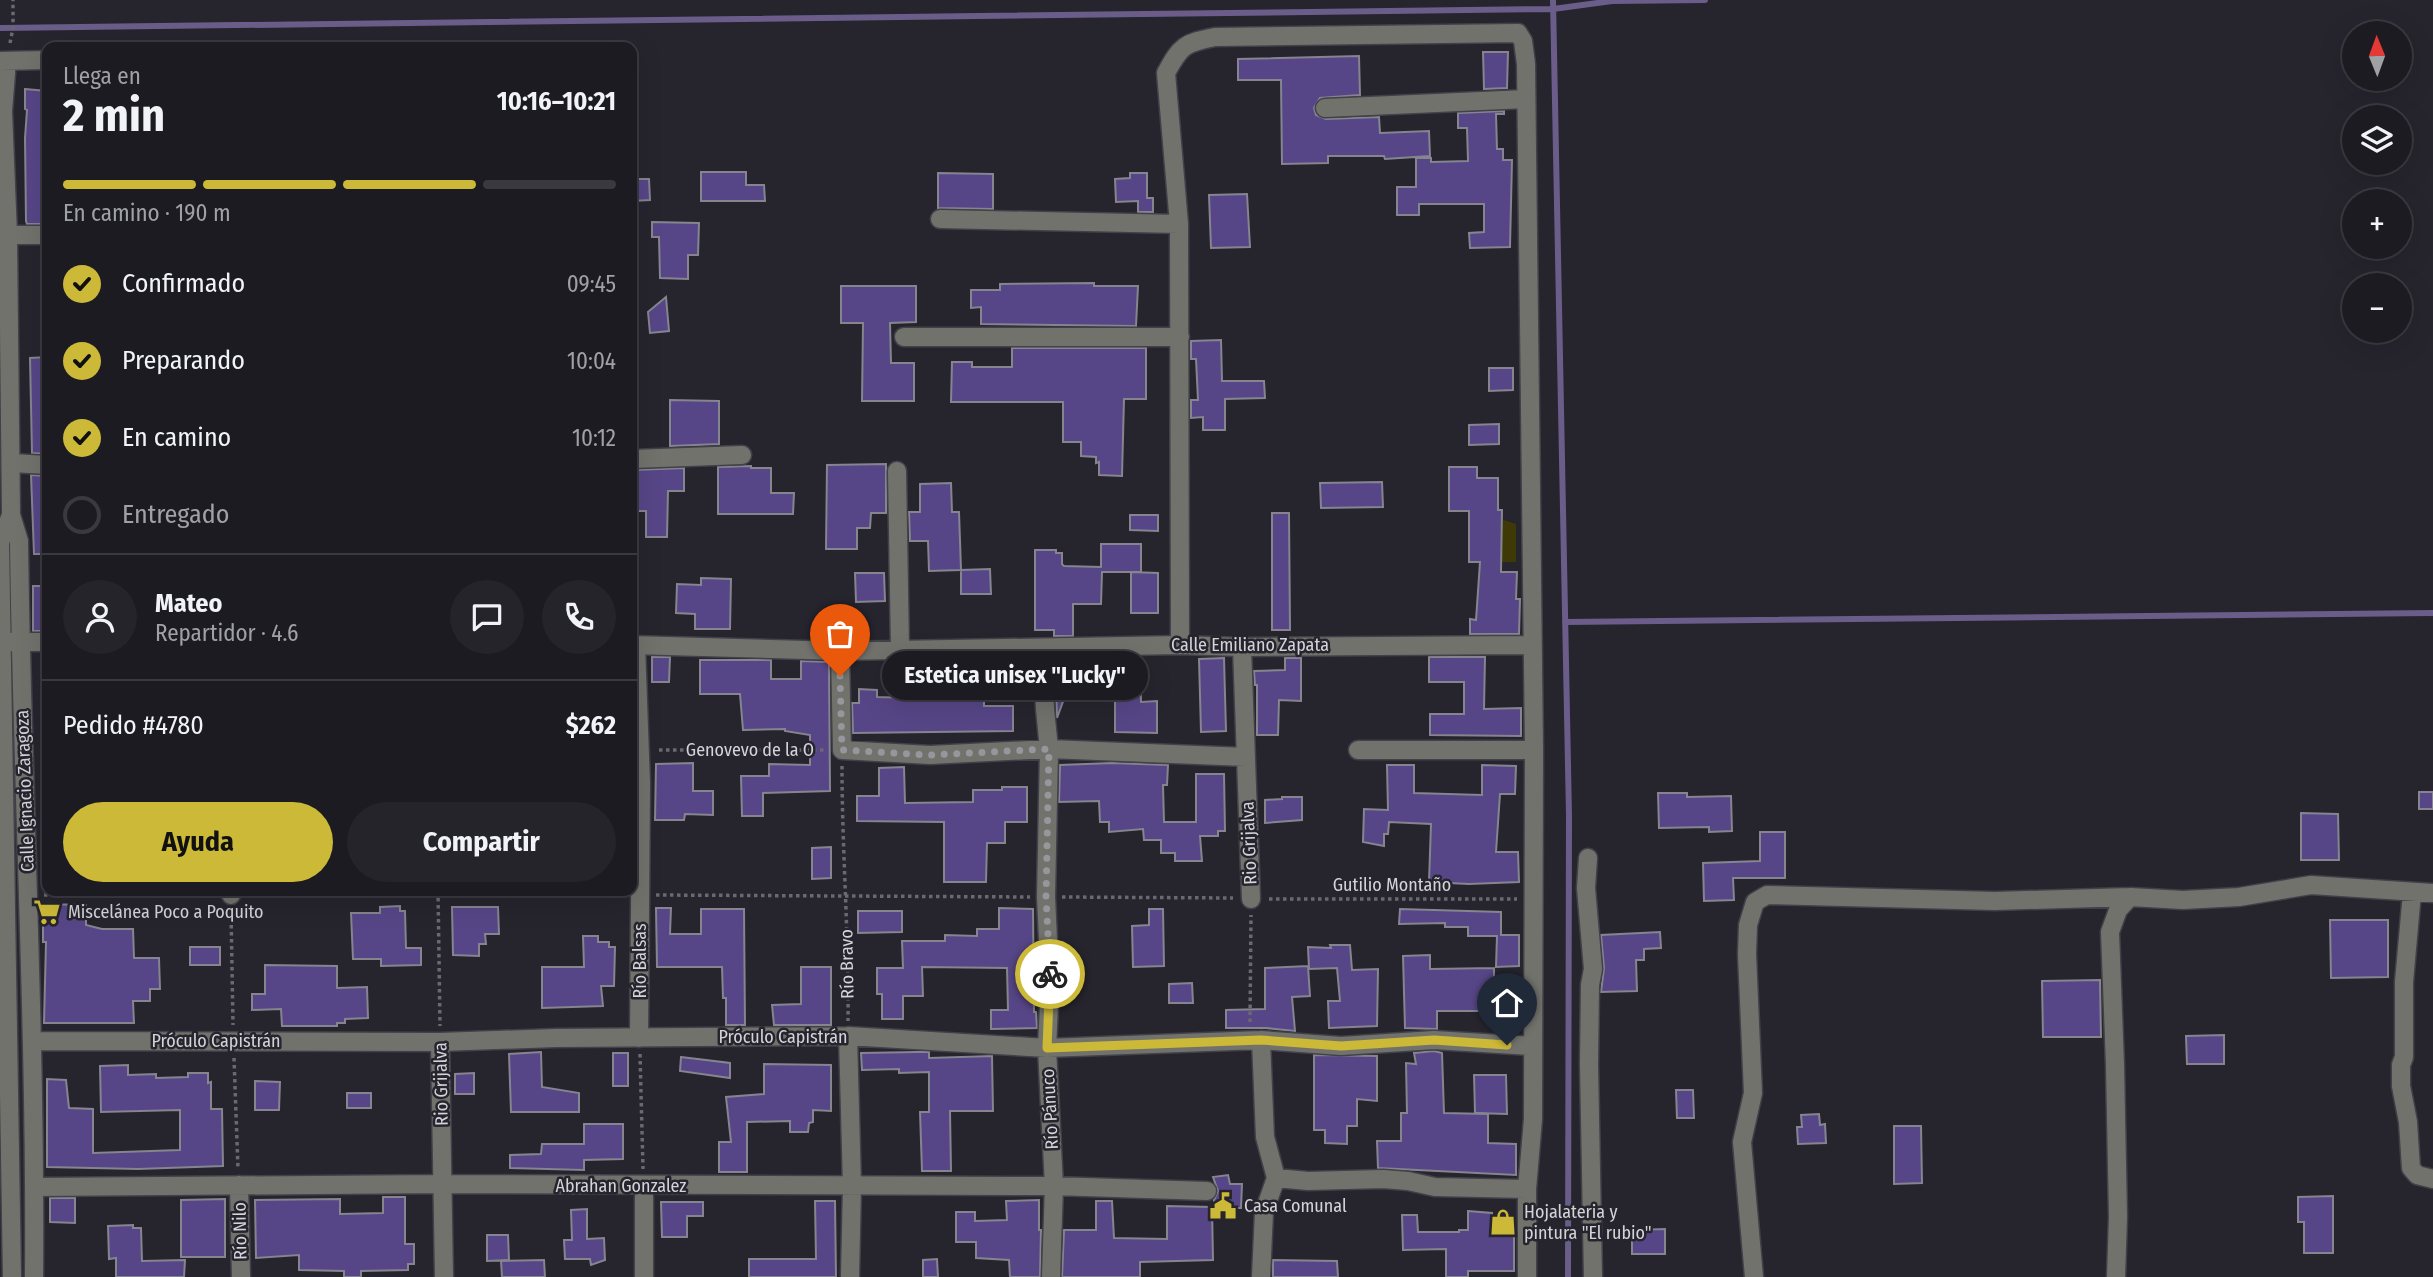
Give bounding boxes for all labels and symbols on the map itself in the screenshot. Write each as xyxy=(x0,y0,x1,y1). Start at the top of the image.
north arrow xyxy=(2342,21,2412,91)
pin xyxy=(810,604,870,676)
street label: Calle Emiliano Zapata xyxy=(1171,634,1329,656)
callout: Estetica unisex "Lucky" xyxy=(882,652,1148,700)
street label: Calle Ignacio Zaragoza xyxy=(11,709,39,872)
street label: Genovevo de la O xyxy=(686,739,814,761)
street label: Rio Grijalva xyxy=(1237,801,1261,885)
street label: Gutilio Montaño xyxy=(1333,874,1451,896)
supermarket icon: Miscelánea Poco a Poquito xyxy=(32,897,62,927)
place label: Miscelánea Poco a Poquito xyxy=(68,901,264,923)
street label: Río Balsas xyxy=(629,923,651,999)
street label: Río Bravo xyxy=(835,929,859,999)
courier xyxy=(1015,939,1085,1009)
pin xyxy=(1477,973,1537,1045)
street label: Próculo Capistrán xyxy=(718,1026,848,1048)
street label: Próculo Capistrán xyxy=(151,1030,281,1052)
street label: Rio Grijalva xyxy=(429,1042,453,1126)
street label: Río Pánuco xyxy=(1037,1068,1063,1150)
street label: Abrahan Gonzalez xyxy=(556,1175,686,1197)
public building icon: Casa Comunal xyxy=(1208,1191,1238,1221)
place label: Casa Comunal xyxy=(1244,1195,1347,1217)
place label: Hojalateria y pintura "El rubio" xyxy=(1524,1201,1652,1244)
street label: Río Nilo xyxy=(228,1202,252,1260)
shop icon: Hojalateria y pintura "El rubio" xyxy=(1488,1207,1518,1237)

